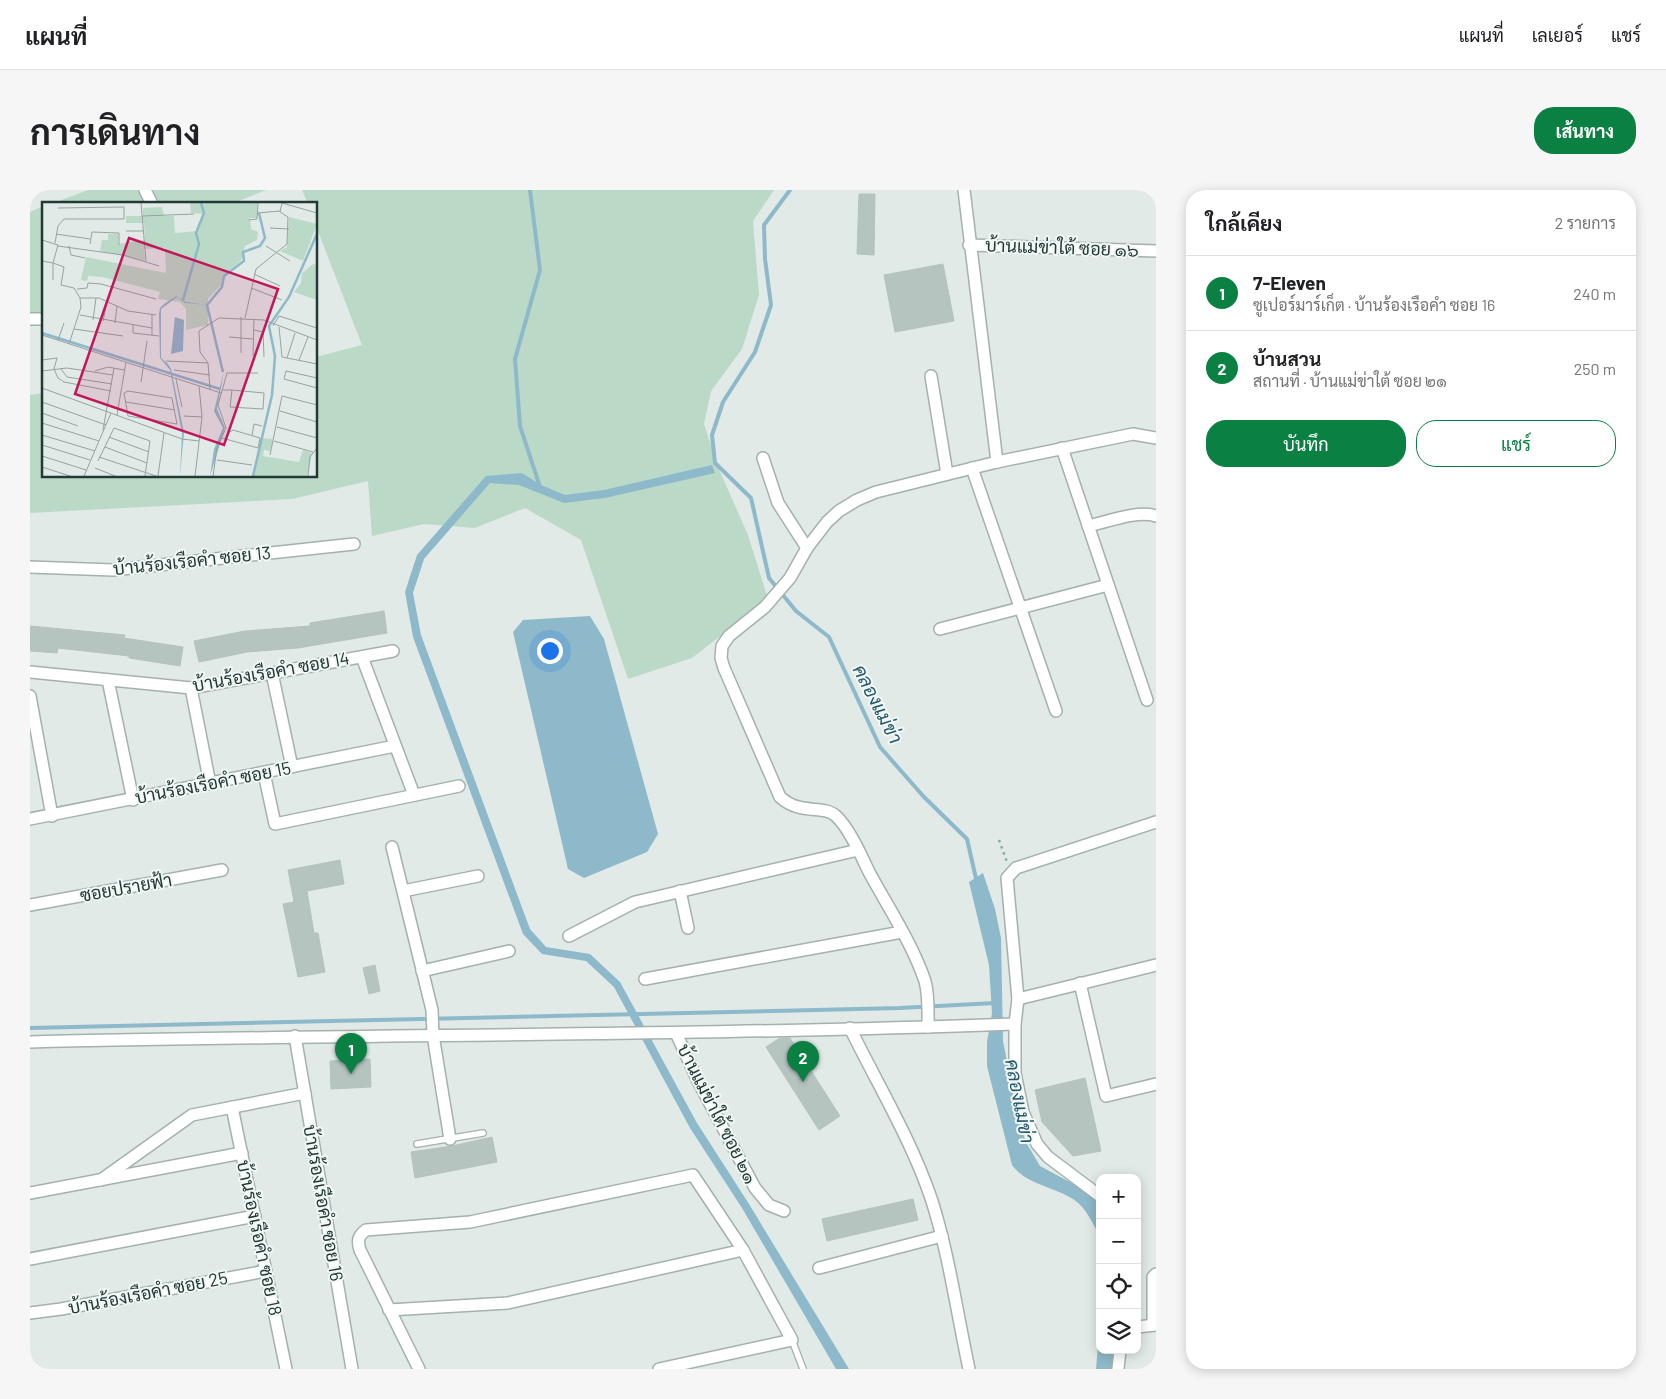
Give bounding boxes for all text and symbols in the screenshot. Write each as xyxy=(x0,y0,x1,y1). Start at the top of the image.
text: แผนที่ xyxy=(25,21,87,50)
text: แผนที่ xyxy=(1459,24,1504,46)
text: เลเยอร์ xyxy=(1532,24,1583,46)
text: แชร์ xyxy=(1611,24,1641,46)
button: เส้นทาง xyxy=(1534,107,1636,154)
text: การเดินทาง xyxy=(30,110,200,152)
inset map xyxy=(42,202,318,478)
text: ใกล้เคียง xyxy=(1206,210,1282,235)
text: 2 รายการ xyxy=(1555,213,1616,232)
street label: บ้านแม่ข่าใต้ ซอย ๑๖ xyxy=(985,232,1139,261)
text: 7-Eleven xyxy=(1253,271,1326,294)
text: 1 xyxy=(1219,284,1225,303)
text: 240 m xyxy=(1573,284,1616,303)
text: ซูเปอร์มาร์เก็ต · บ้านร้องเรือคำ ซอย 16 xyxy=(1253,295,1495,314)
text: บ้านสวน xyxy=(1253,347,1321,370)
text: 2 xyxy=(1218,359,1226,378)
text: 250 m xyxy=(1574,359,1616,378)
text: สถานที่ · บ้านแม่ข่าใต้ ซอย ๒๑ xyxy=(1253,371,1447,390)
button: บันทึก xyxy=(1206,420,1406,467)
button: แชร์ xyxy=(1416,420,1616,467)
street label: บ้านร้องเรือคำ ซอย 13 xyxy=(112,541,272,579)
your location xyxy=(537,638,563,664)
street label: บ้านร้องเรือคำ ซอย 14 xyxy=(191,646,351,696)
water label: คลองแม่ข่า xyxy=(849,660,908,747)
street label: บ้านร้องเรือคำ ซอย 15 xyxy=(133,756,293,808)
street label: ซอยปรายฟ้า xyxy=(78,868,174,906)
pin: 1 xyxy=(335,1033,367,1074)
street label: บ้านแม่ข่าใต้ ซอย ๒๑ xyxy=(673,1039,764,1187)
pin: 2 xyxy=(787,1041,819,1082)
water label: คลองแม่ข่า xyxy=(1001,1057,1040,1145)
street label: บ้านร้องเรือคำ ซอย 16 xyxy=(299,1123,349,1283)
street label: บ้านร้องเรือคำ ซอย 18 xyxy=(233,1158,287,1318)
map controls xyxy=(1096,1174,1141,1354)
button: + xyxy=(1096,1174,1141,1219)
button: − xyxy=(1096,1219,1141,1264)
button: locate xyxy=(1096,1264,1141,1309)
street label: บ้านร้องเรือคำ ซอย 25 xyxy=(66,1266,229,1318)
button: layers xyxy=(1096,1309,1141,1354)

